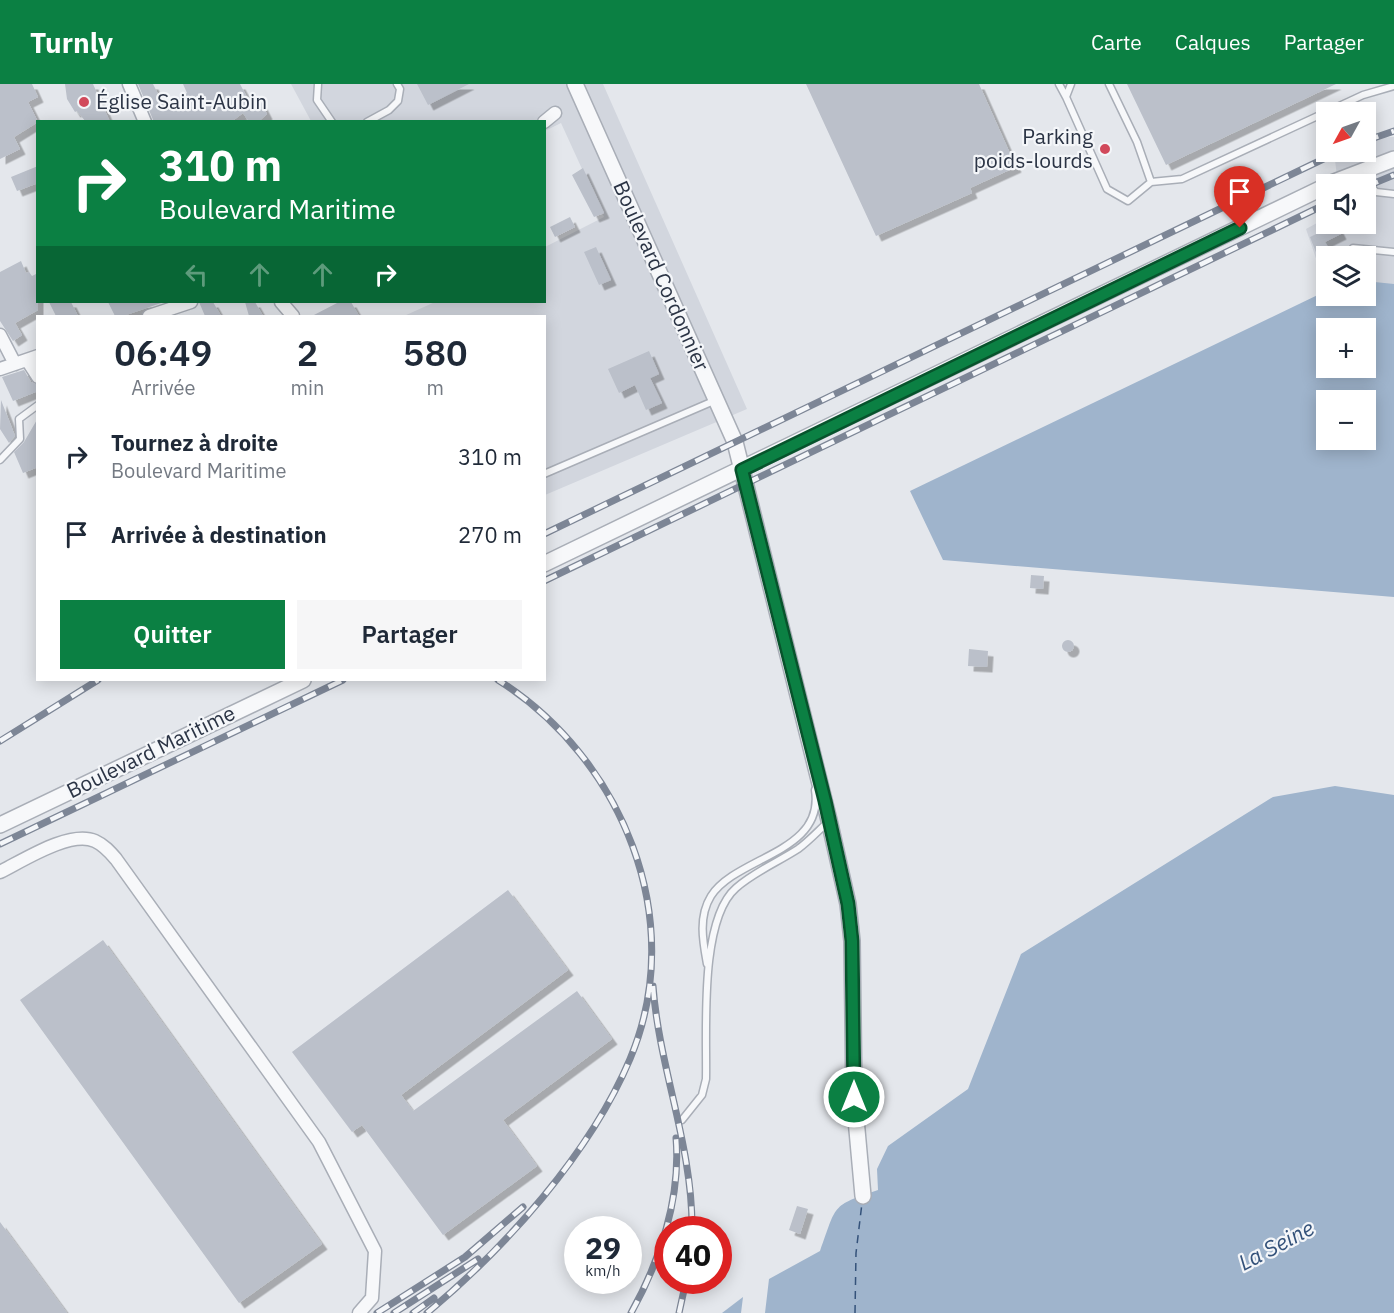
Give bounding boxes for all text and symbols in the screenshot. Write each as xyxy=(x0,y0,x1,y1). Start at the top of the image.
text: Turnly xyxy=(30,24,113,61)
text: Carte xyxy=(1091,28,1142,56)
text: Calques xyxy=(1175,28,1251,56)
text: Partager xyxy=(1284,28,1364,56)
place label: Église Saint-Aubin xyxy=(96,87,267,115)
marker: Église Saint-Aubin xyxy=(77,95,91,109)
north arrow xyxy=(1316,102,1376,162)
map controls xyxy=(1316,102,1376,450)
place label: Parking poids-lourds xyxy=(974,122,1093,174)
text: 310 m xyxy=(159,138,282,193)
marker: Parking poids-lourds xyxy=(1098,142,1112,156)
icon: right xyxy=(60,144,138,222)
pin xyxy=(1214,166,1265,228)
button: sound xyxy=(1316,174,1376,234)
icon: arrive xyxy=(1223,175,1256,208)
street label: Boulevard Cordonnier xyxy=(607,176,717,375)
text: Boulevard Maritime xyxy=(159,191,396,226)
button: layers xyxy=(1316,246,1376,306)
icon: left xyxy=(180,258,213,291)
icon: ahead xyxy=(243,258,276,291)
icon: ahead xyxy=(306,258,339,291)
icon: right xyxy=(369,258,402,291)
button: + xyxy=(1316,318,1376,378)
text: 06:49 xyxy=(114,329,212,376)
text: 2 xyxy=(297,329,318,376)
text: 580 xyxy=(403,329,468,376)
text: Arrivée xyxy=(131,374,195,401)
text: min xyxy=(291,374,324,401)
text: m xyxy=(426,374,444,401)
button: − xyxy=(1316,390,1376,450)
text: Tournez à droite xyxy=(111,428,278,457)
icon: right xyxy=(60,440,93,473)
text: 310 m xyxy=(458,442,522,471)
text: Boulevard Maritime xyxy=(111,457,286,484)
icon: arrive xyxy=(60,518,93,551)
text: Arrivée à destination xyxy=(111,520,327,549)
text: 270 m xyxy=(458,520,522,549)
button: Quitter xyxy=(60,600,285,669)
button: Partager xyxy=(297,600,522,669)
street label: Boulevard Maritime xyxy=(62,698,240,804)
position arrow xyxy=(822,1065,886,1129)
water label: La Seine xyxy=(1233,1213,1319,1277)
speed limit sign: 40 xyxy=(654,1216,732,1294)
text: 29 xyxy=(585,1228,621,1267)
text: km/h xyxy=(585,1261,621,1280)

